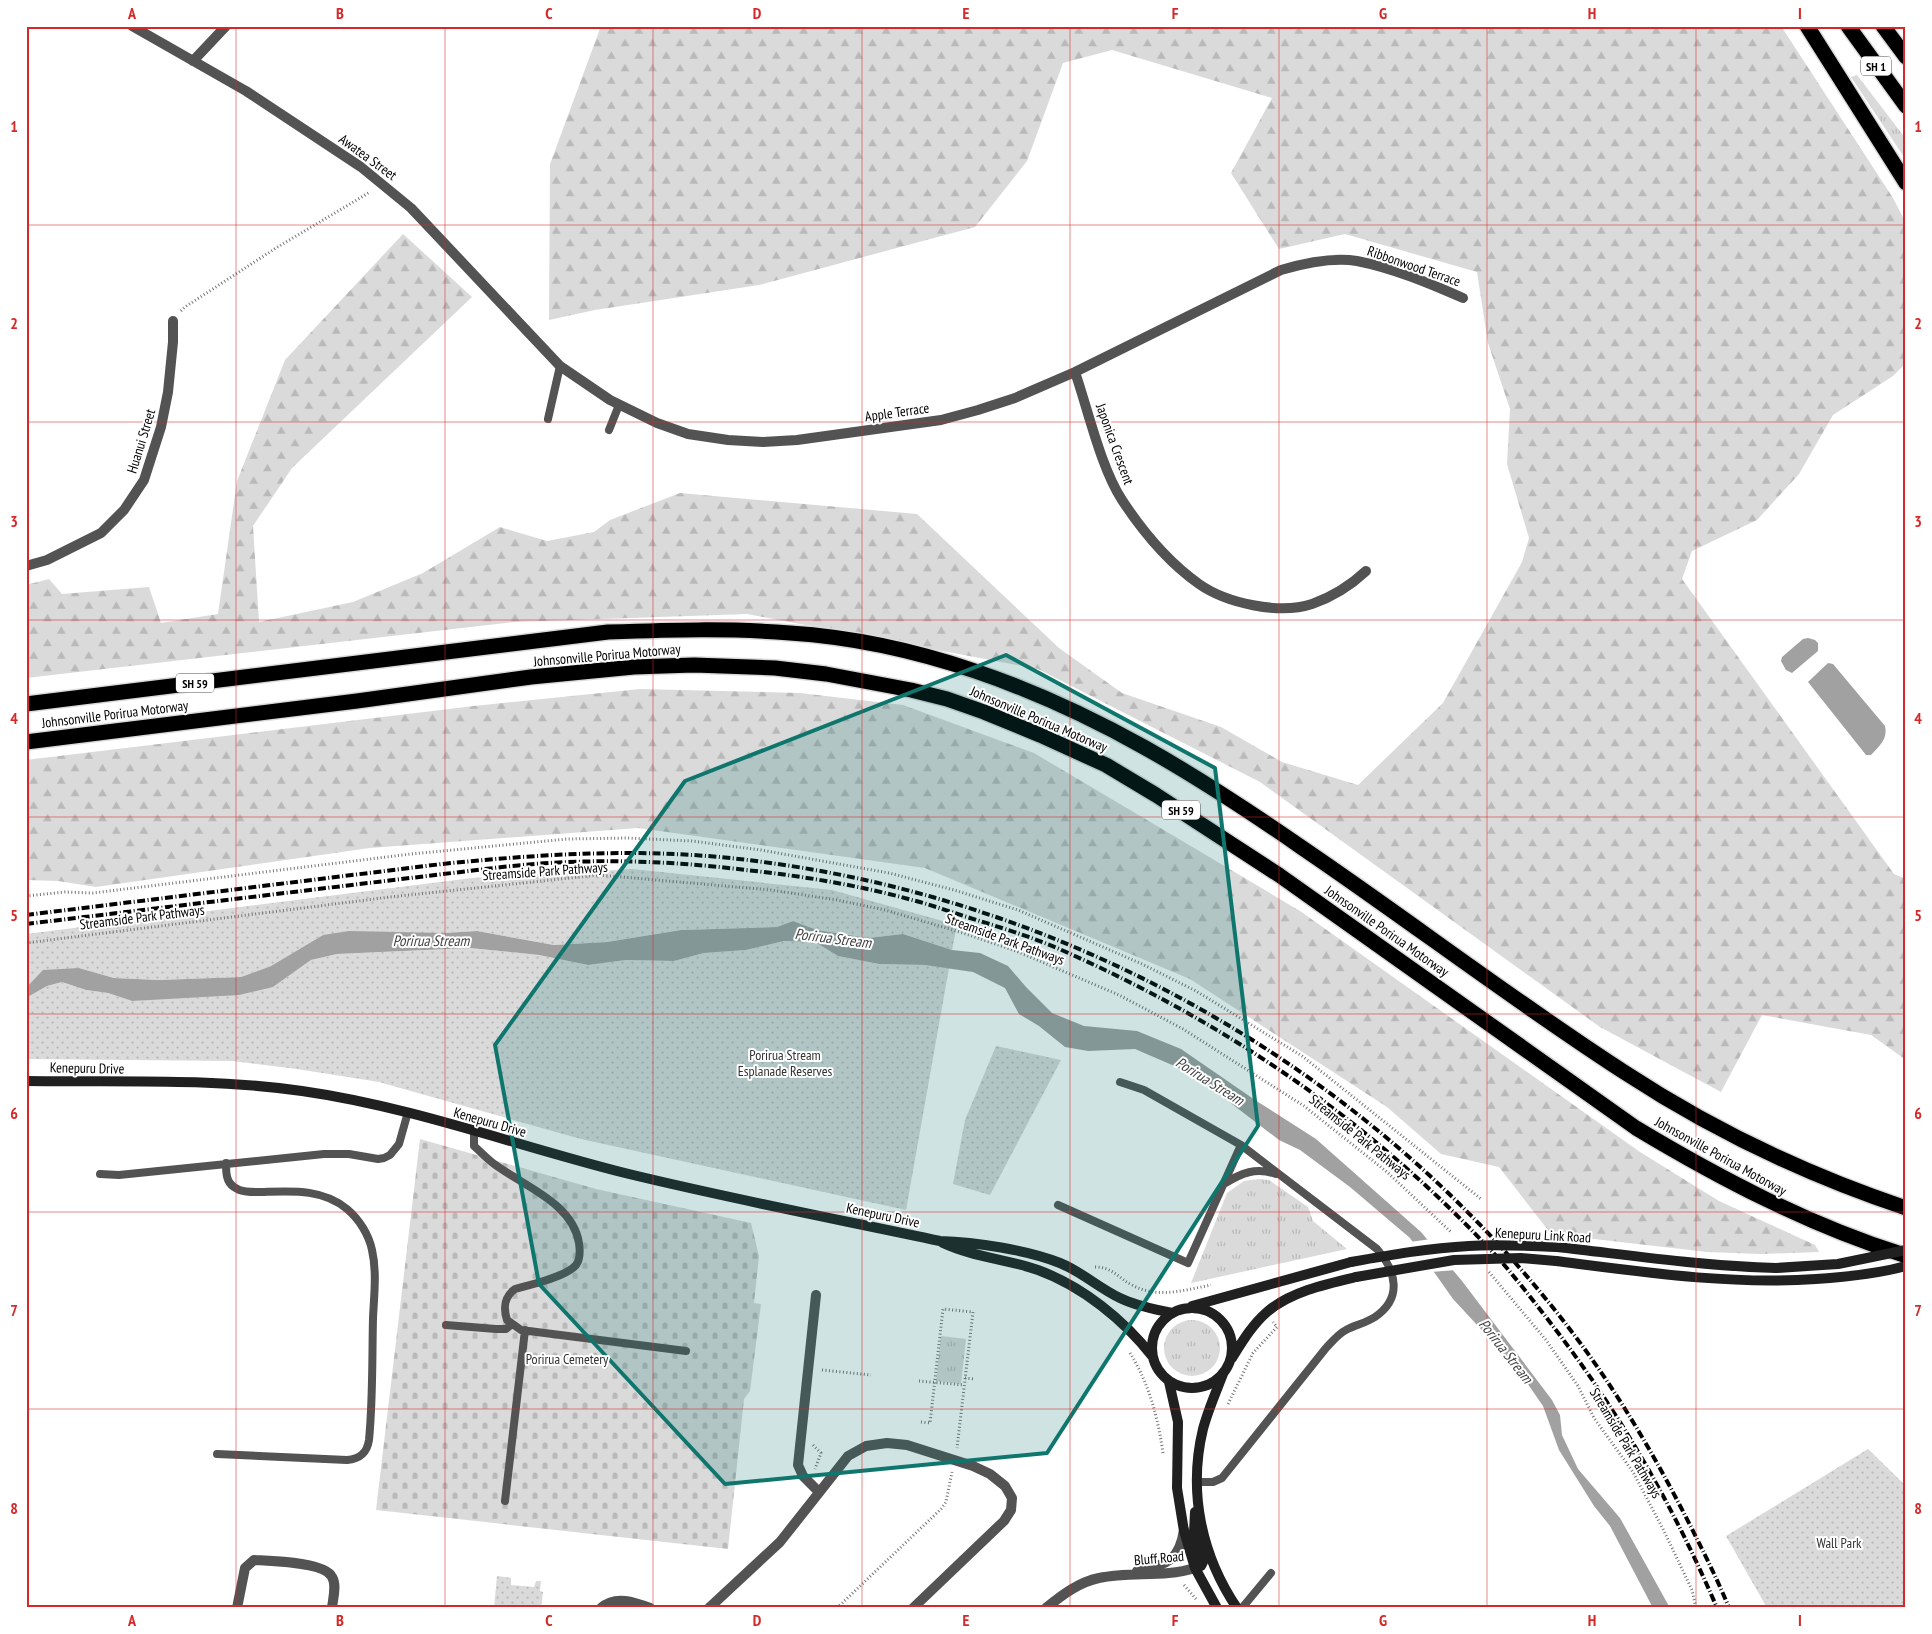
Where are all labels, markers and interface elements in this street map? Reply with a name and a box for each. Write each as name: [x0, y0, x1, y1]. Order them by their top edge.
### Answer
text: A: [127, 3, 137, 23]
text: B: [336, 3, 344, 23]
text: C: [545, 3, 553, 23]
text: D: [753, 3, 762, 23]
text: E: [963, 3, 970, 23]
text: F: [1172, 3, 1179, 23]
text: G: [1379, 3, 1387, 23]
text: H: [1588, 3, 1596, 23]
text: I: [1798, 3, 1802, 23]
road number: SH 1: [1861, 56, 1891, 76]
text: 1: [10, 116, 18, 136]
text: 1: [1914, 116, 1922, 136]
street label: Awatea Street: [335, 130, 401, 184]
street label: Ribbonwood Terrace: [1365, 242, 1463, 290]
text: 2: [10, 313, 18, 333]
text: 2: [1914, 313, 1922, 333]
street label: Apple Terrace: [864, 399, 931, 425]
street label: Japonica Crescent: [1092, 400, 1138, 487]
street label: Huanui Street: [123, 406, 159, 475]
text: 3: [10, 511, 18, 531]
text: 3: [1914, 511, 1922, 531]
street label: Johnsonville Porirua Motorway: [532, 640, 682, 670]
road number: SH 59: [176, 674, 214, 692]
street label: Johnsonville Porirua Motorway: [967, 682, 1111, 756]
street label: Johnsonville Porirua Motorway: [40, 696, 190, 732]
text: 4: [10, 708, 18, 728]
text: 4: [1914, 708, 1922, 728]
road number: SH 59: [1162, 800, 1200, 820]
street label: Streamside Park Pathways: [482, 858, 609, 884]
street label: Johnsonville Porirua Motorway: [1321, 881, 1453, 981]
street label: Streamside Park Pathways: [79, 900, 206, 934]
text: 5: [10, 905, 18, 925]
text: 5: [1914, 905, 1922, 925]
street label: Streamside Park Pathways: [943, 909, 1067, 969]
water label: Porirua Stream: [794, 924, 873, 952]
water label: Porirua Stream: [393, 931, 471, 950]
park label: Porirua Stream Esplanade Reserves: [738, 1046, 833, 1080]
water label: Porirua Stream: [1172, 1053, 1249, 1110]
street label: Kenepuru Drive: [50, 1058, 125, 1078]
street label: Streamside Park Pathways: [1306, 1090, 1415, 1184]
text: 6: [10, 1103, 18, 1123]
street label: Kenepuru Drive: [452, 1103, 529, 1141]
text: 6: [1914, 1103, 1922, 1123]
street label: Johnsonville Porirua Motorway: [1651, 1112, 1790, 1200]
street label: Kenepuru Drive: [845, 1198, 922, 1232]
street label: Kenepuru Link Road: [1495, 1223, 1591, 1247]
text: 7: [10, 1300, 18, 1320]
text: 7: [1914, 1300, 1922, 1320]
water label: Porirua Stream: [1475, 1315, 1538, 1388]
park label: Porirua Cemetery: [526, 1350, 609, 1368]
street label: Streamside Park Pathways: [1586, 1385, 1666, 1502]
text: 8: [10, 1498, 18, 1518]
text: 8: [1914, 1498, 1922, 1518]
park label: Wall Park: [1817, 1534, 1862, 1552]
street label: Bluff Road: [1133, 1547, 1185, 1569]
text: A: [127, 1610, 137, 1630]
text: B: [336, 1610, 344, 1630]
text: C: [545, 1610, 553, 1630]
text: D: [753, 1610, 762, 1630]
text: E: [963, 1610, 970, 1630]
text: F: [1172, 1610, 1179, 1630]
text: G: [1379, 1610, 1387, 1630]
text: H: [1588, 1610, 1596, 1630]
text: I: [1798, 1610, 1802, 1630]

